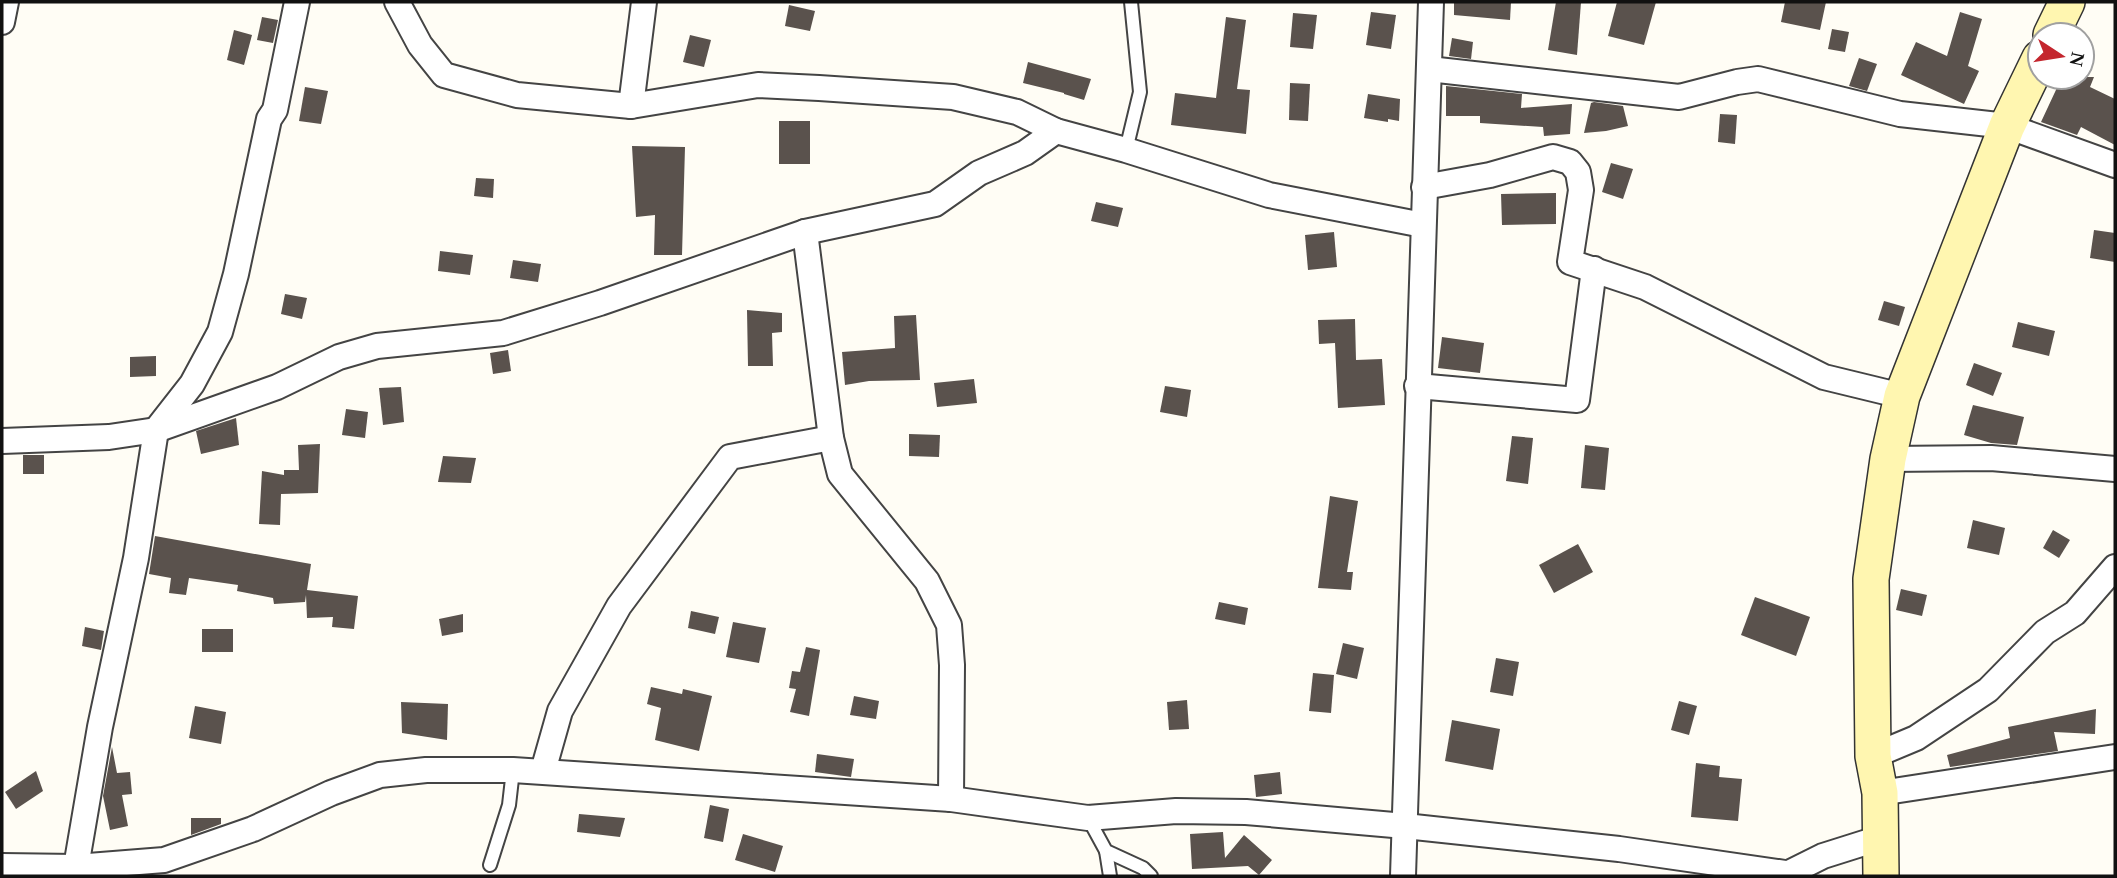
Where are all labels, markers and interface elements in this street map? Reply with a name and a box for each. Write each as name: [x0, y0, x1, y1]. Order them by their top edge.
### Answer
north arrow: [2026, 21, 2096, 91]
text: N: [2065, 51, 2089, 69]

